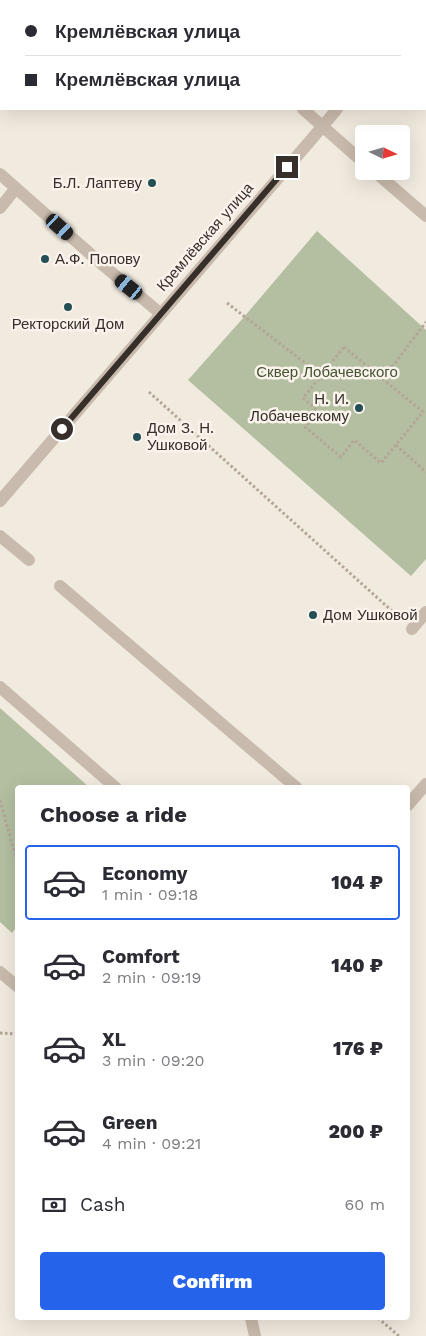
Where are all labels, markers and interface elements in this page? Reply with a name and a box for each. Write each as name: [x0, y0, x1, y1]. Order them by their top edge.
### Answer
text: Кремлёвская улица: [55, 20, 240, 43]
text: Кремлёвская улица: [55, 68, 240, 91]
north arrow: [355, 125, 410, 180]
map controls: [355, 125, 410, 180]
route end: [276, 156, 298, 178]
place label: Б.Л. Лаптеву: [53, 174, 142, 192]
marker: Б.Л. Лаптеву: [146, 177, 158, 189]
street label: Кремлёвская улица: [153, 179, 257, 295]
car: [43, 211, 76, 243]
place label: А.Ф. Попову: [55, 250, 141, 268]
marker: А.Ф. Попову: [39, 253, 51, 265]
car: [112, 272, 145, 302]
marker: Ректорский Дом: [62, 301, 74, 313]
place label: Ректорский Дом: [12, 315, 124, 333]
park label: Сквер Лобачевского: [256, 363, 398, 381]
place label: Н. И. Лобачевскому: [250, 390, 349, 425]
marker: Н. И. Лобачевскому: [353, 402, 365, 414]
route start: [51, 418, 73, 440]
place label: Дом З. Н. Ушковой: [147, 419, 214, 454]
marker: Дом З. Н. Ушковой: [131, 431, 143, 443]
place label: Дом Ушковой: [323, 606, 418, 624]
marker: Дом Ушковой: [307, 609, 319, 621]
text: Choose a ride: [40, 802, 187, 827]
icon: car: [42, 860, 87, 905]
text: Economy: [102, 862, 187, 885]
text: 104 ₽: [331, 871, 383, 894]
text: 1 min · 09:18: [102, 885, 198, 904]
icon: car: [42, 943, 87, 988]
text: Comfort: [102, 945, 180, 968]
text: 140 ₽: [331, 954, 383, 977]
text: 2 min · 09:19: [102, 968, 201, 987]
icon: car: [42, 1026, 87, 1071]
text: XL: [102, 1028, 126, 1051]
text: 176 ₽: [333, 1037, 383, 1060]
text: 3 min · 09:20: [102, 1051, 205, 1070]
icon: car: [42, 1109, 87, 1154]
text: Green: [102, 1111, 158, 1134]
text: 200 ₽: [328, 1120, 383, 1143]
text: 4 min · 09:21: [102, 1134, 201, 1153]
icon: cash: [40, 1191, 68, 1219]
text: Cash: [80, 1193, 126, 1216]
text: 60 m: [345, 1195, 385, 1214]
button: Confirm: [40, 1252, 385, 1310]

